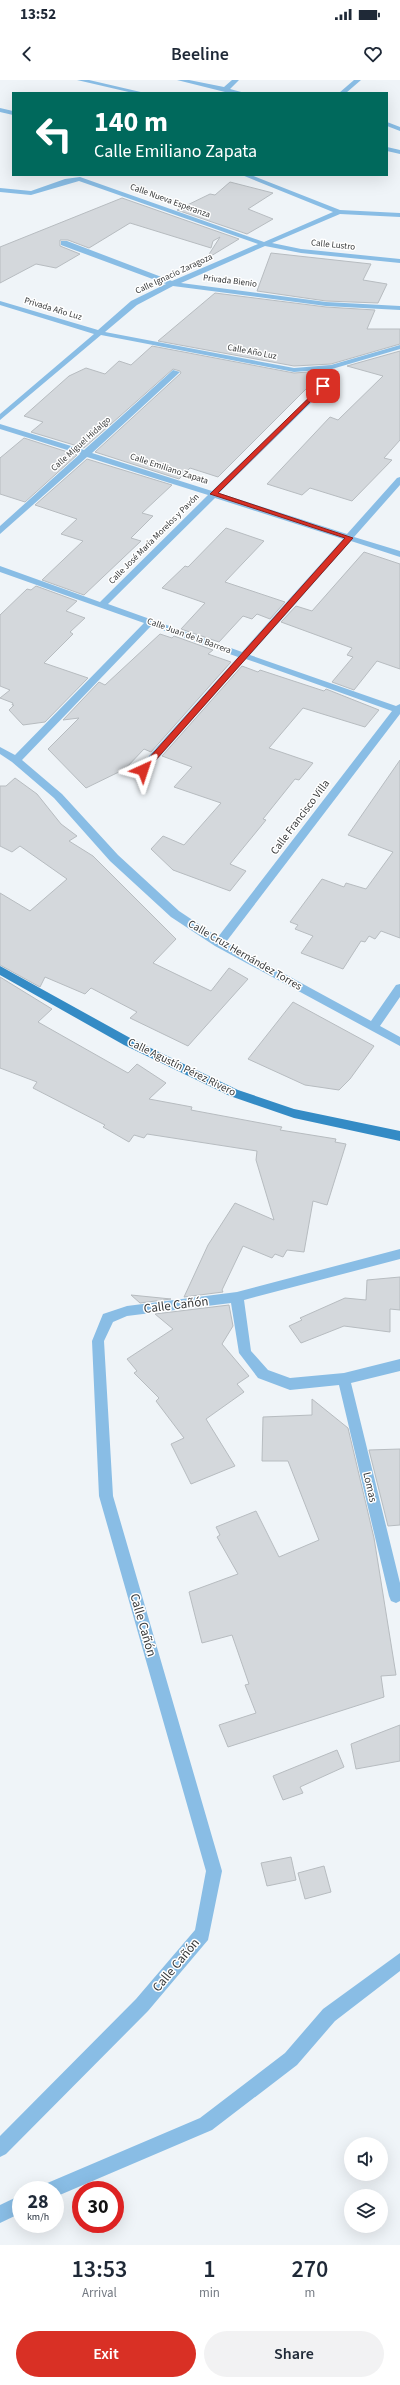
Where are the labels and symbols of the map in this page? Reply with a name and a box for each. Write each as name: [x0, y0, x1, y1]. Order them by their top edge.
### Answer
street label: Calle Nueva Esperanza: [128, 180, 212, 222]
street label: Calle Lustro: [310, 236, 356, 254]
street label: Calle Ignacio Zaragoza: [133, 250, 215, 298]
street label: Privada Bienio: [202, 271, 258, 291]
street label: Privada Año Luz: [22, 294, 84, 324]
street label: Calle Año Luz: [226, 341, 278, 363]
pin: [306, 369, 340, 403]
street label: Calle Miguel Hidalgo: [48, 414, 114, 474]
street label: Calle Emiliano Zapata: [128, 450, 210, 488]
street label: Calle José María Morelos y Pavón: [106, 491, 202, 587]
street label: Calle Juan de la Barrera: [145, 615, 233, 657]
position arrow: [122, 749, 164, 791]
street label: Calle Francisco Villa: [267, 776, 333, 858]
street label: Calle Cruz Hernández Torres: [185, 916, 305, 994]
street label: Calle Agustín Pérez Rivero: [126, 1034, 238, 1100]
street label: Calle Cañón: [143, 1292, 209, 1318]
street label: Lomas: [359, 1470, 381, 1504]
street label: Calle Cañón: [125, 1591, 161, 1659]
street label: Calle Cañón: [148, 1934, 204, 1996]
speed limit sign: 30: [72, 2181, 124, 2233]

